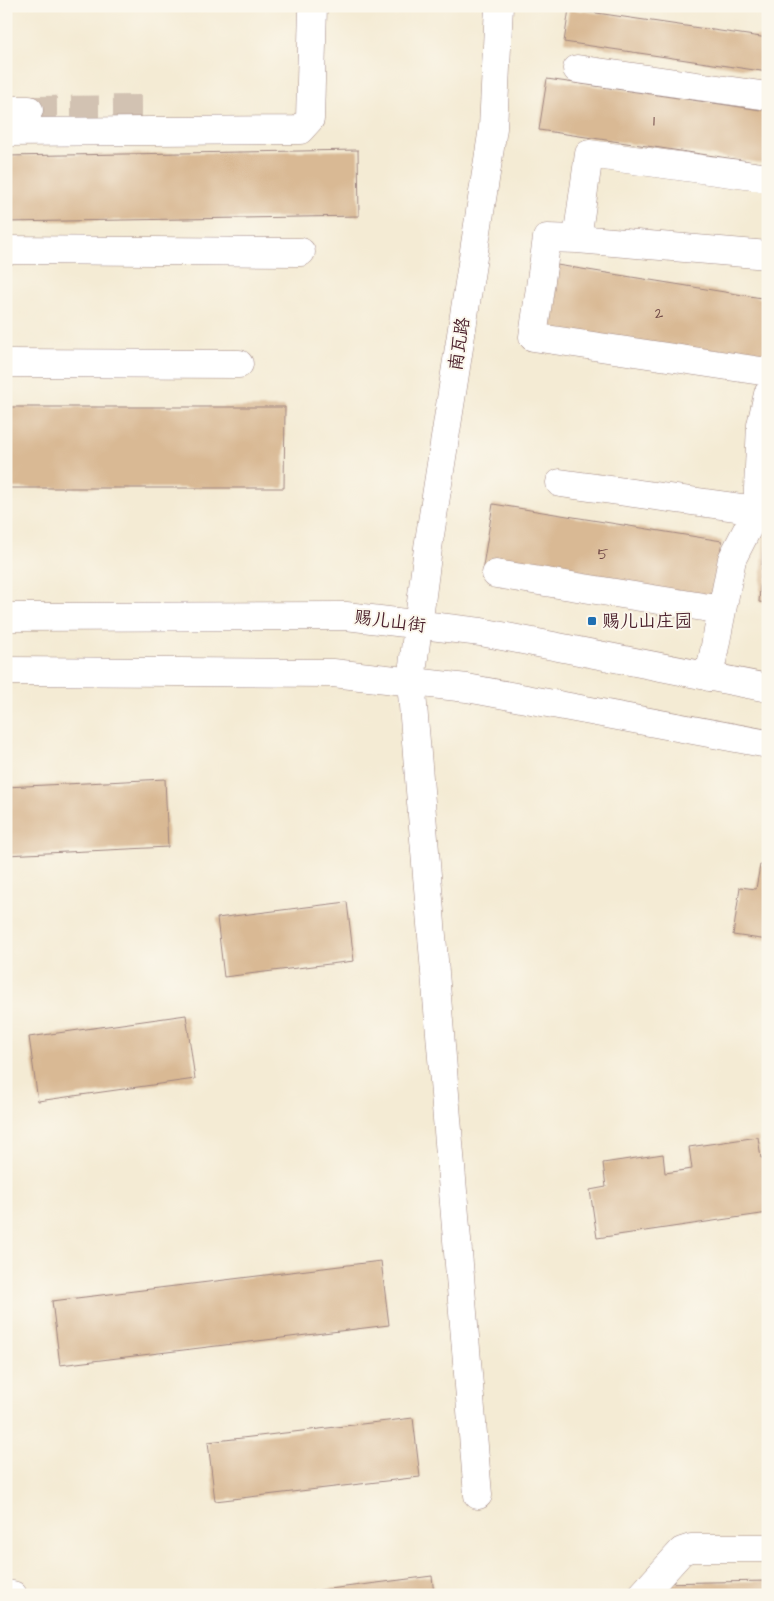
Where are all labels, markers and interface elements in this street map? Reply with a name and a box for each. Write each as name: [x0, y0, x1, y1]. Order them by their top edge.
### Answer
house number: 1: [653, 111, 655, 132]
house number: 2: [655, 303, 664, 324]
street label: 南瓦路: [443, 315, 476, 373]
house number: 5: [598, 544, 609, 565]
street label: 赐儿山街: [353, 605, 427, 638]
place label: 赐儿山庄园: [602, 609, 692, 634]
marker: 赐儿山庄园: [586, 615, 598, 627]

